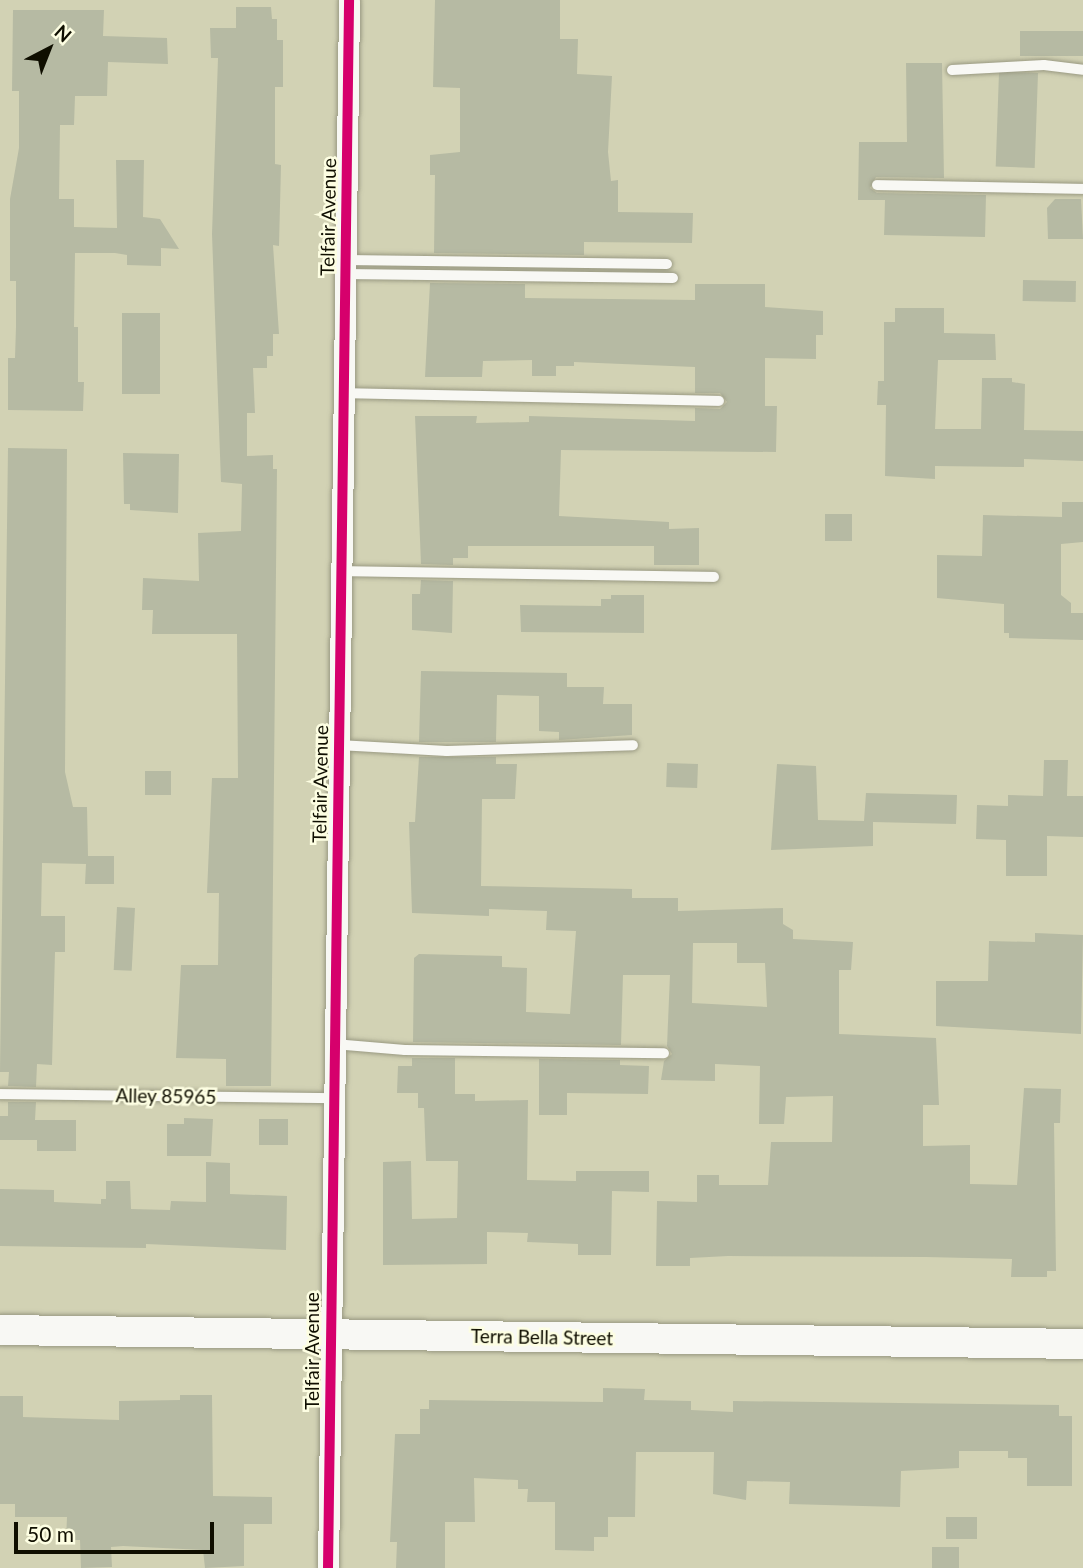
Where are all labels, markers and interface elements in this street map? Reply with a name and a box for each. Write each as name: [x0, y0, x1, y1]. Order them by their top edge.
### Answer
north arrow: [14, 14, 84, 84]
text: N: [50, 20, 77, 46]
street label: Telfair Avenue: [316, 157, 340, 277]
street label: Telfair Avenue: [308, 724, 332, 844]
street label: Alley 85965: [115, 1084, 217, 1108]
street label: Telfair Avenue: [301, 1292, 323, 1410]
street label: Terra Bella Street: [471, 1324, 613, 1350]
scale bar: [18, 1508, 217, 1552]
text: 50 m: [27, 1521, 74, 1546]

